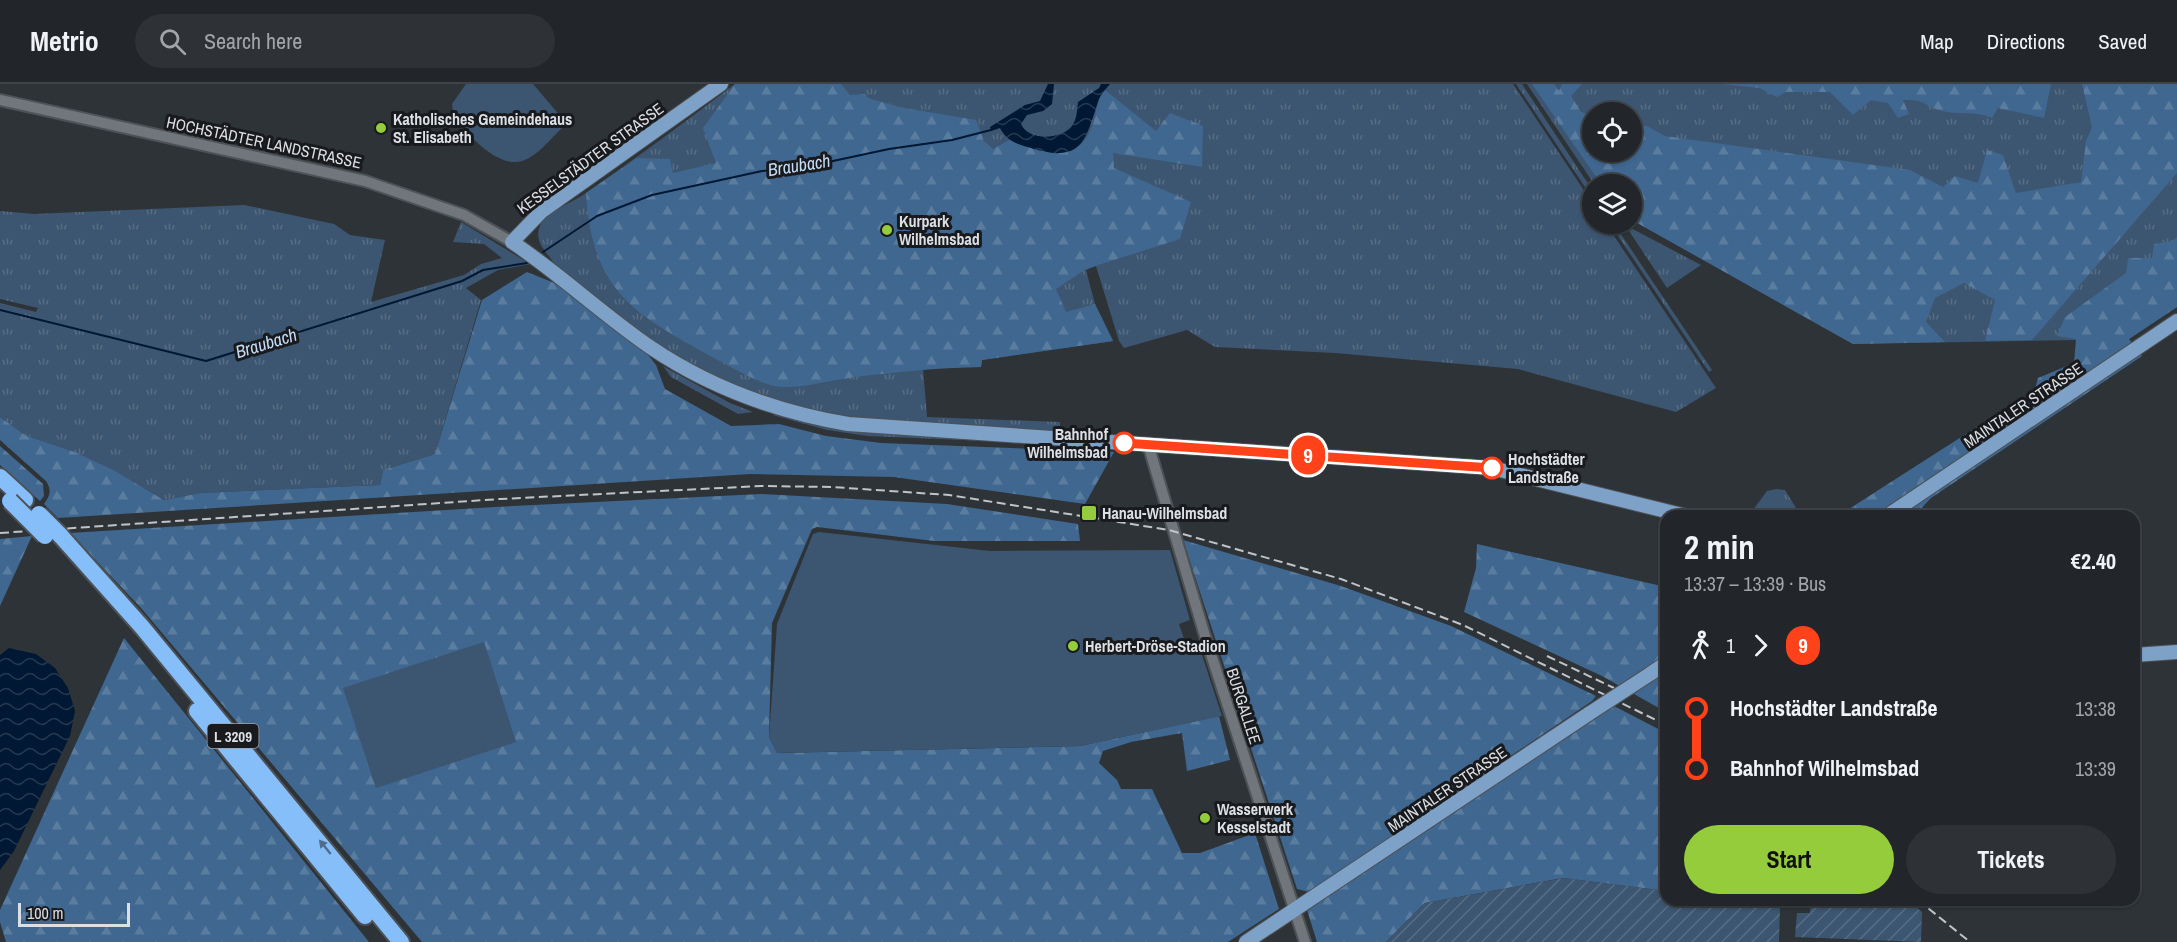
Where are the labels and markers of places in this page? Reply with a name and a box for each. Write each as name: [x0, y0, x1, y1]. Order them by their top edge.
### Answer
place label: Katholisches Gemeindehaus St. Elisabeth: [393, 108, 572, 148]
marker: Katholisches Gemeindehaus St. Elisabeth: [374, 121, 388, 135]
place label: Kurpark Wilhelmsbad: [899, 210, 980, 250]
marker: Kurpark Wilhelmsbad: [880, 223, 894, 237]
place label: Bahnhof Wilhelmsbad: [1027, 423, 1109, 463]
marker: Bahnhof Wilhelmsbad: [1113, 432, 1135, 454]
place label: Hochstädter Landstraße: [1508, 448, 1585, 488]
marker: Hochstädter Landstraße: [1481, 457, 1503, 479]
place label: Hanau-Wilhelmsbad: [1102, 502, 1227, 524]
marker: Hanau-Wilhelmsbad: [1080, 504, 1098, 522]
place label: Herbert-Dröse-Stadion: [1085, 635, 1226, 657]
marker: Herbert-Dröse-Stadion: [1066, 639, 1080, 653]
place label: Wasserwerk Kesselstadt: [1217, 798, 1294, 838]
marker: Wasserwerk Kesselstadt: [1198, 811, 1212, 825]

